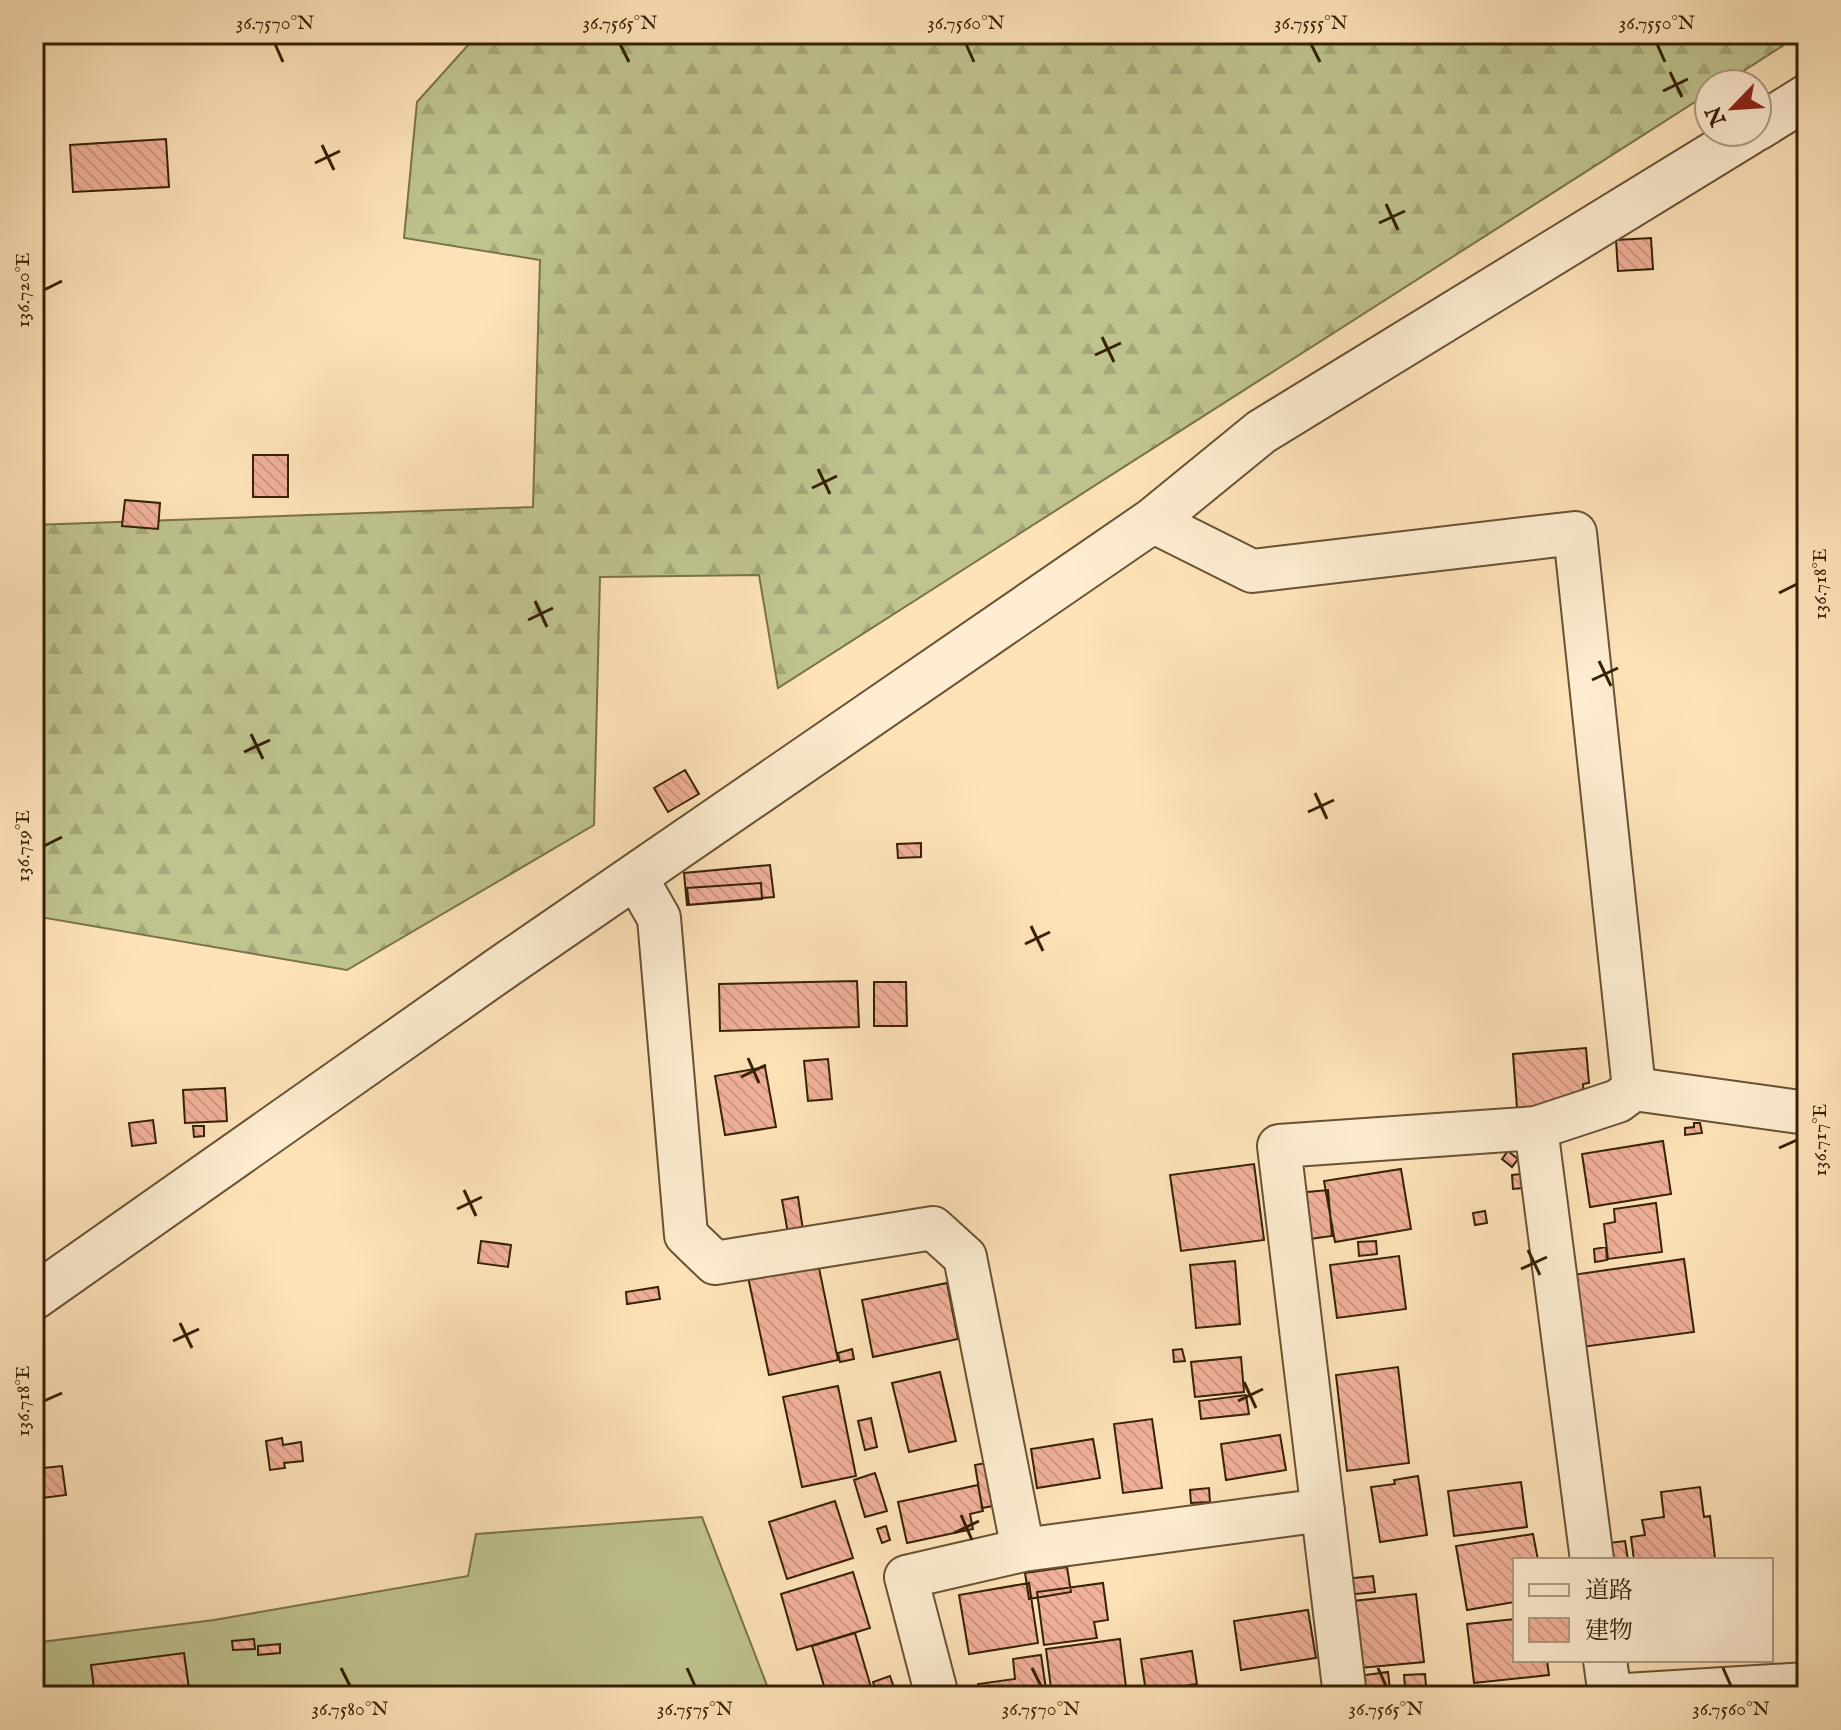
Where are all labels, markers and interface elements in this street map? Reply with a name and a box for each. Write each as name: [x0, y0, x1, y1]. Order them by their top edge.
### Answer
text: 36.7570°N: [236, 11, 314, 36]
text: 36.7565°N: [582, 11, 658, 36]
text: 36.7560°N: [927, 11, 1005, 36]
text: 36.7555°N: [1274, 11, 1348, 36]
text: 36.7550°N: [1619, 11, 1695, 36]
north arrow: [1693, 68, 1773, 148]
text: N: [1700, 101, 1734, 131]
text: 136.720°E: [11, 252, 36, 328]
text: 136.718°E: [1808, 548, 1833, 620]
text: 136.719°E: [11, 810, 36, 882]
text: 136.717°E: [1808, 1103, 1833, 1176]
text: 136.718°E: [11, 1365, 36, 1437]
legend: [1513, 1558, 1773, 1662]
text: 道路: [1585, 1576, 1633, 1607]
text: 建物: [1585, 1616, 1633, 1647]
text: 36.7580°N: [311, 1697, 389, 1722]
text: 36.7575°N: [657, 1697, 733, 1722]
text: 36.7570°N: [1002, 1697, 1080, 1722]
text: 36.7565°N: [1348, 1697, 1424, 1722]
text: 36.7560°N: [1692, 1697, 1770, 1722]

